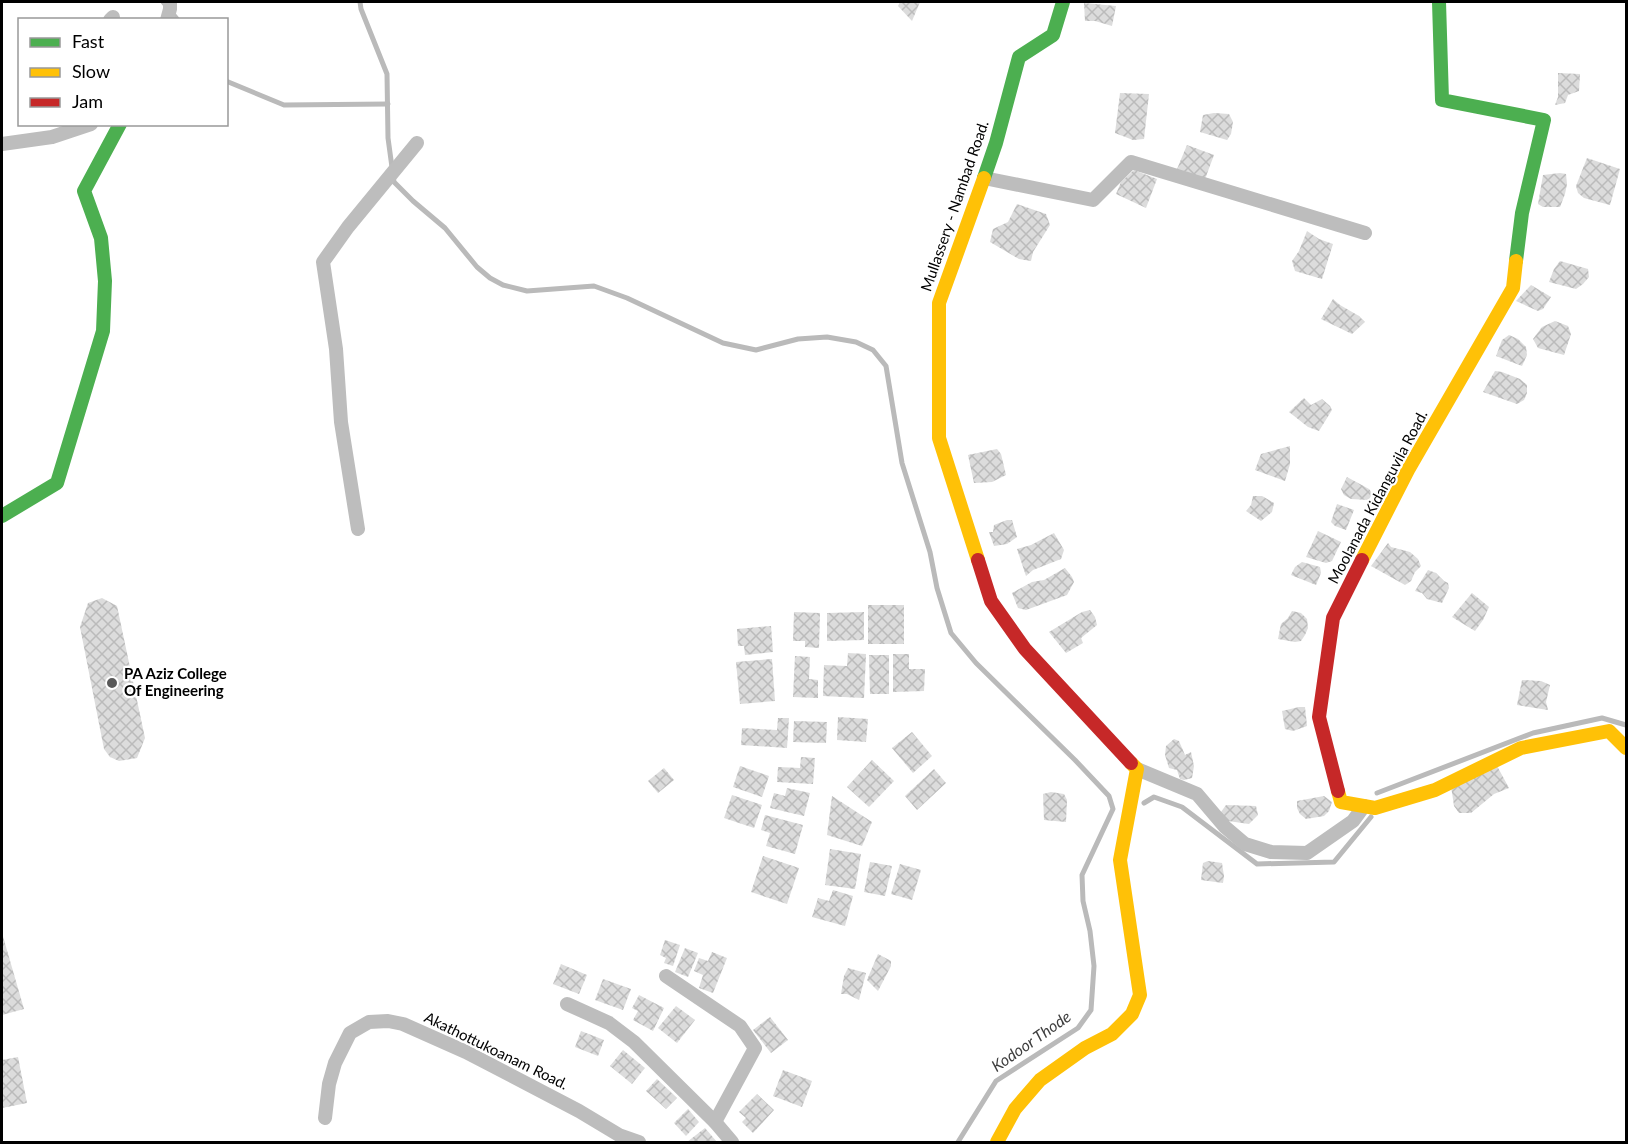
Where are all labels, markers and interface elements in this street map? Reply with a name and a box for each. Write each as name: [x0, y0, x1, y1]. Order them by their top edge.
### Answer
legend: [18, 18, 228, 126]
text: Fast: [72, 30, 105, 52]
text: Slow: [72, 60, 110, 82]
text: Jam: [72, 90, 103, 112]
street label: Mullassery - Nambad Road.: [916, 118, 992, 294]
street label: Moolanada Kidanguvila Road.: [1324, 407, 1431, 586]
place label: PA Aziz College Of Engineering: [124, 664, 227, 699]
marker: PA Aziz College Of Engineering: [105, 676, 119, 690]
water label: Kodoor Thode: [987, 1006, 1074, 1075]
street label: Akathottukoanam Road.: [422, 1007, 571, 1093]

